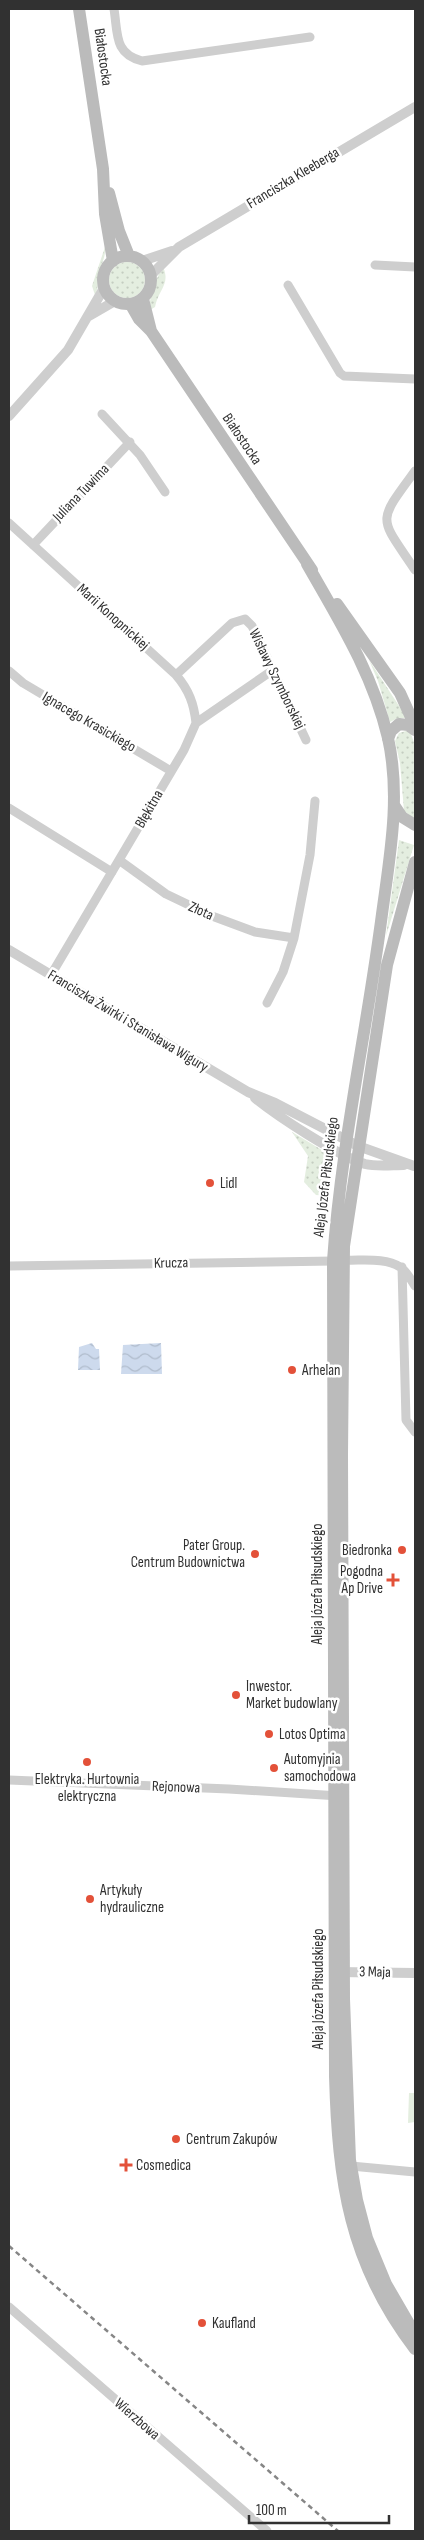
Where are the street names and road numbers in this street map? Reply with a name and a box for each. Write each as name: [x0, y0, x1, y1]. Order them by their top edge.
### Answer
street label: Białostocka: [90, 27, 116, 87]
street label: Franciszka Kleeberga: [243, 143, 343, 213]
street label: Białostocka: [218, 410, 266, 468]
street label: Juliana Tuwima: [48, 460, 114, 527]
street label: Marii Konopnickiej: [73, 579, 153, 655]
street label: Wisławy Szymborskiej: [244, 626, 310, 733]
street label: Ignacego Krasickiego: [39, 687, 139, 757]
street label: Błękitna: [131, 786, 168, 831]
street label: Złota: [185, 897, 217, 925]
street label: Franciszka Żwirki i Stanisława Wigury: [44, 965, 212, 1077]
street label: Aleja Józefa Piłsudskiego: [309, 1116, 343, 1239]
street label: Krucza: [154, 1253, 189, 1273]
street label: Aleja Józefa Piłsudskiego: [308, 1524, 327, 1645]
street label: Rejonowa: [152, 1777, 201, 1797]
street label: Aleja Józefa Piłsudskiego: [309, 1929, 328, 2050]
street label: 3 Maja: [359, 1962, 391, 1982]
street label: Wierzbowa: [110, 2394, 164, 2444]

